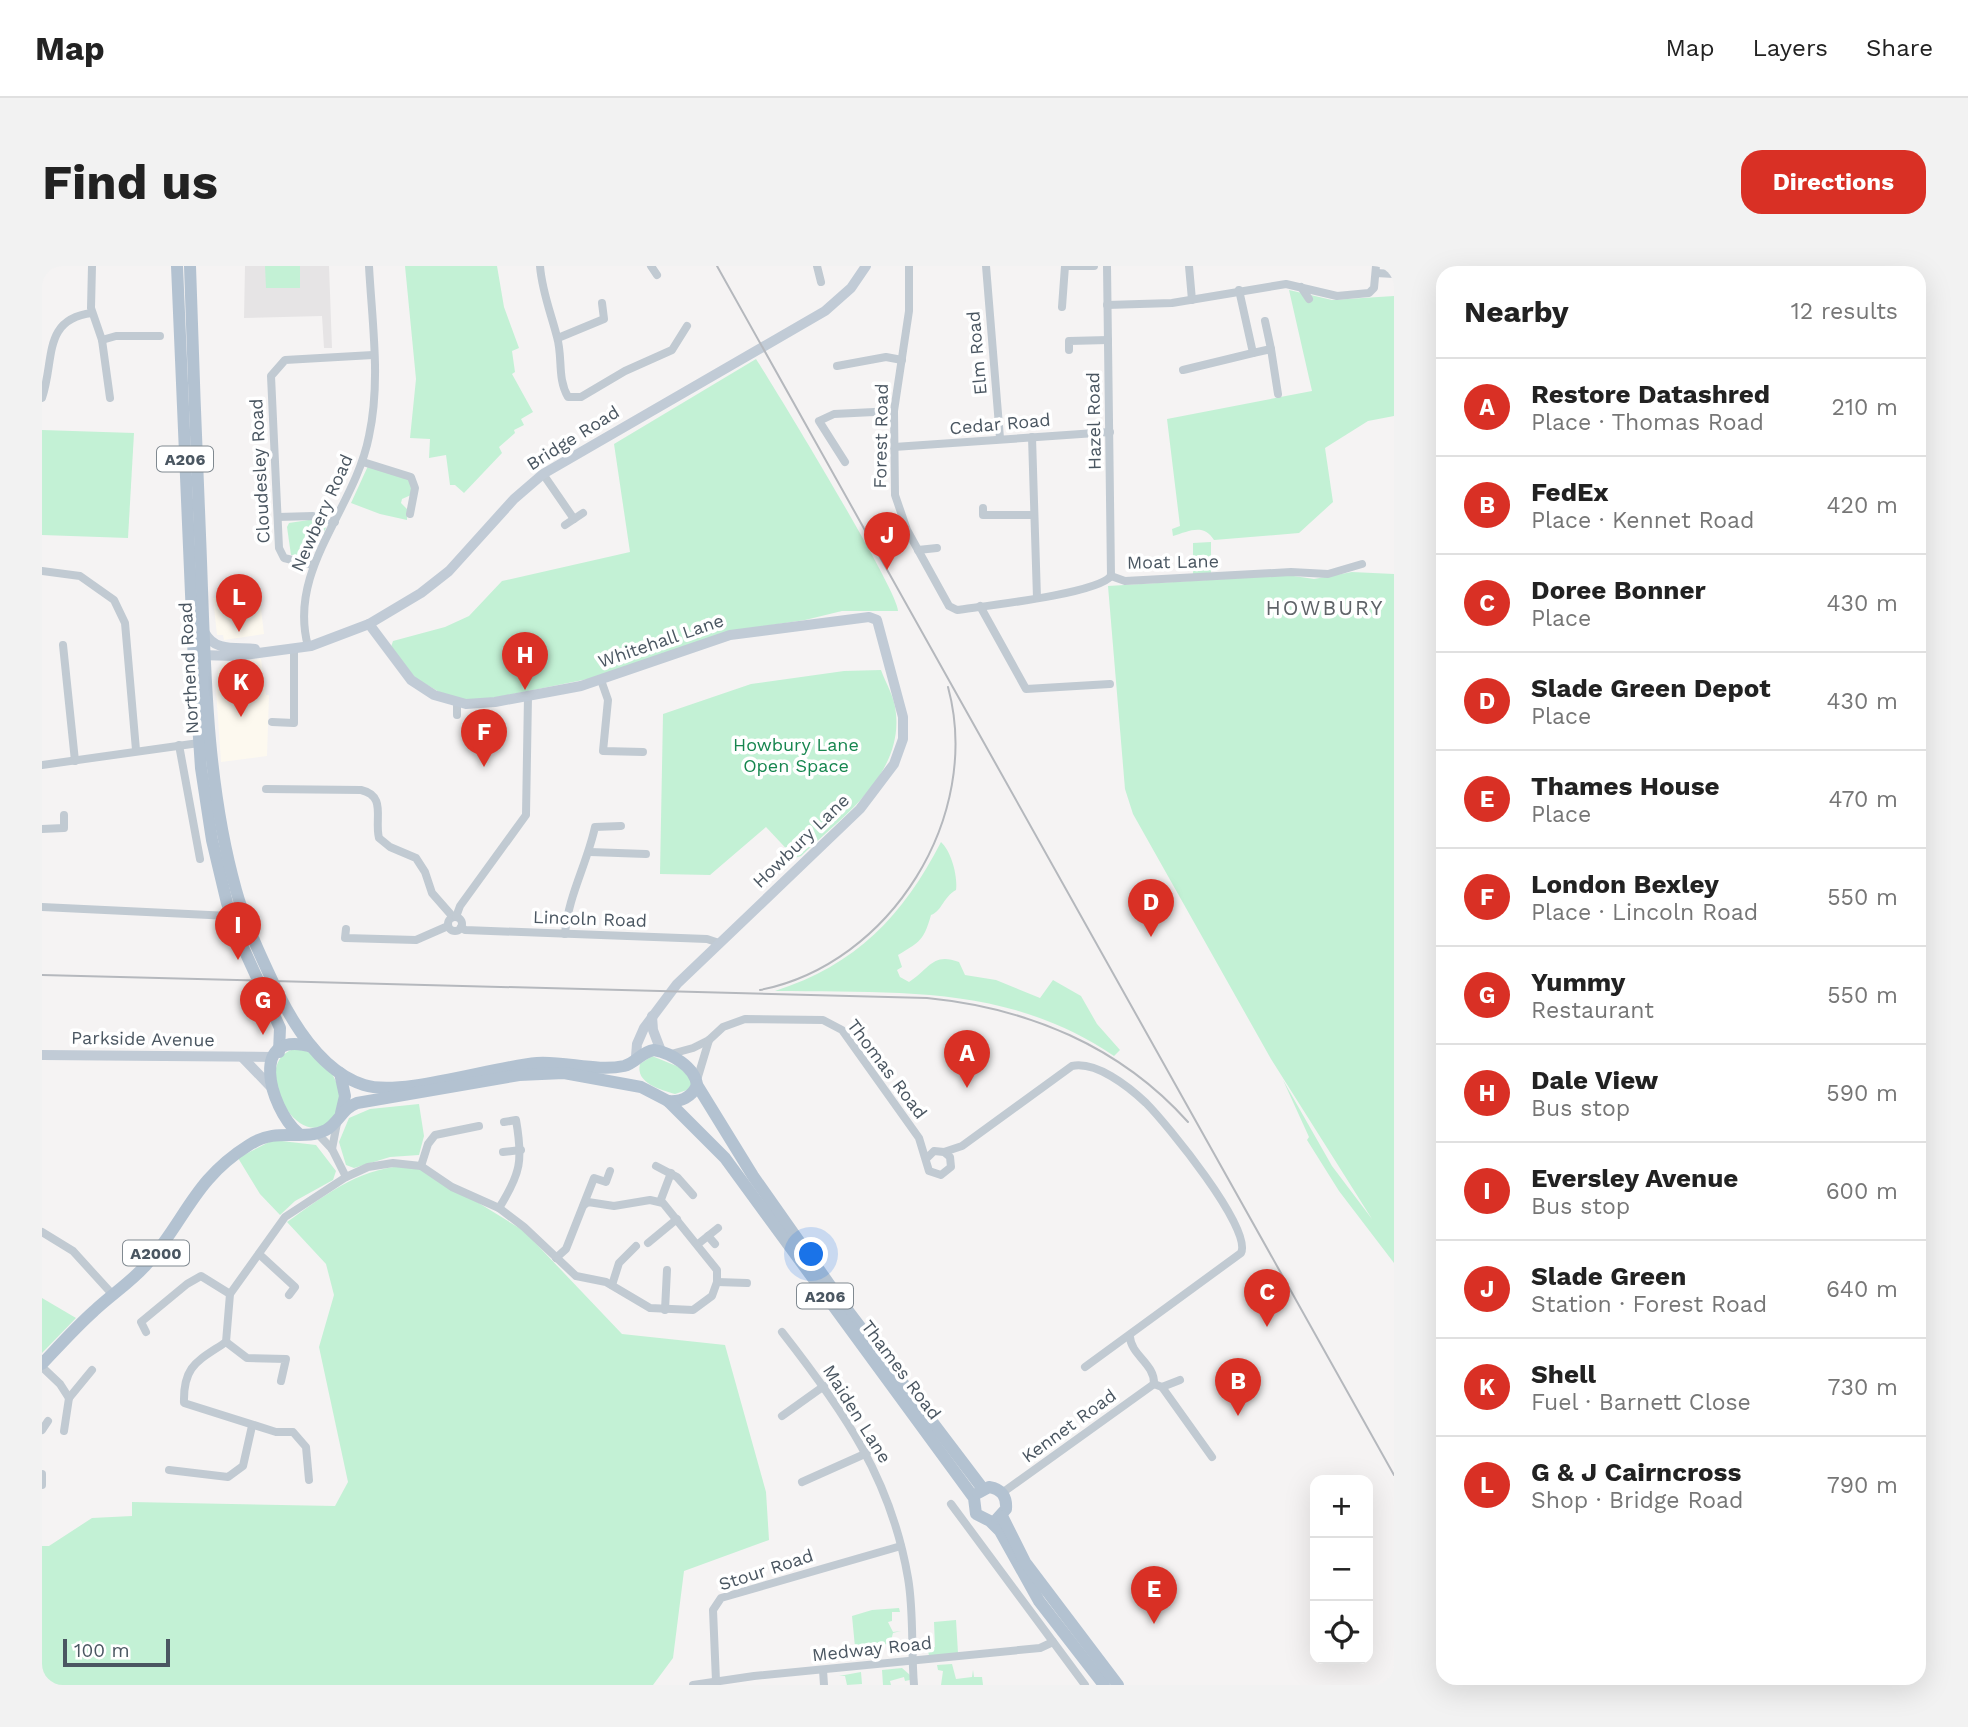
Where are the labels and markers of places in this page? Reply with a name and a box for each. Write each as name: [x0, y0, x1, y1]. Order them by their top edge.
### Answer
pin: J: [864, 512, 910, 570]
pin: L: [216, 574, 262, 632]
pin: H: [502, 632, 548, 690]
pin: K: [218, 659, 264, 717]
pin: F: [461, 709, 507, 767]
pin: D: [1128, 879, 1174, 937]
pin: I: [215, 902, 261, 960]
pin: G: [240, 977, 286, 1035]
pin: A: [944, 1030, 990, 1088]
pin: C: [1244, 1269, 1290, 1327]
pin: B: [1215, 1358, 1261, 1416]
pin: E: [1131, 1566, 1177, 1624]

